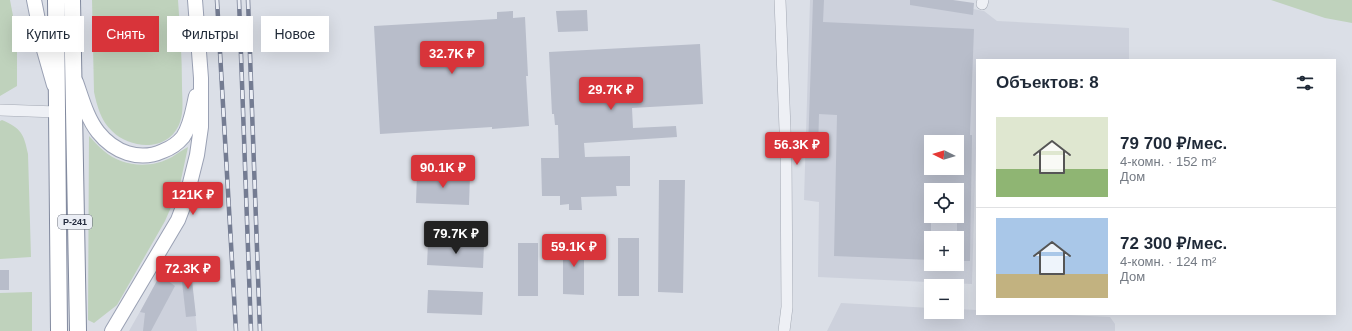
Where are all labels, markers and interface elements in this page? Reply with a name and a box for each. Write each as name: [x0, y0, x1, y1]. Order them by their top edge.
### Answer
chip: Купить: [12, 16, 84, 52]
chip: Снять: [92, 16, 159, 52]
chip: Фильтры: [167, 16, 253, 52]
chip: Новое: [261, 16, 329, 52]
pin: 32.7K ₽: [415, 41, 489, 75]
text: 32.7K ₽: [429, 46, 475, 61]
icon: filters: [1294, 72, 1316, 94]
text: Объектов: 8: [996, 73, 1099, 92]
pin: 29.7K ₽: [574, 77, 648, 111]
text: 29.7K ₽: [588, 82, 634, 97]
pin: 56.3K ₽: [760, 132, 834, 166]
icon: home: [1028, 133, 1076, 181]
text: 79 700 ₽/мес.: [1120, 134, 1227, 153]
north arrow: [924, 135, 964, 175]
map controls: [924, 135, 964, 319]
text: 56.3K ₽: [774, 137, 820, 152]
text: 4-комн. · 152 m²: [1120, 154, 1216, 169]
pin: 90.1K ₽: [406, 155, 480, 189]
text: 90.1K ₽: [420, 160, 466, 175]
text: Дом: [1120, 169, 1145, 184]
pin: 121K ₽: [160, 182, 226, 216]
button: locate: [924, 183, 964, 223]
text: 121K ₽: [172, 187, 214, 202]
road number: Р-241: [58, 215, 92, 229]
pin: 79.7K ₽: [419, 221, 493, 255]
text: 79.7K ₽: [433, 226, 479, 241]
button: +: [924, 231, 964, 271]
pin: 59.1K ₽: [537, 234, 611, 268]
icon: home: [1028, 234, 1076, 282]
text: 72 300 ₽/мес.: [1120, 234, 1227, 253]
text: 59.1K ₽: [551, 239, 597, 254]
text: 4-комн. · 124 m²: [1120, 254, 1216, 269]
pin: 72.3K ₽: [151, 256, 225, 290]
text: 72.3K ₽: [165, 261, 211, 276]
text: Дом: [1120, 269, 1145, 284]
button: −: [924, 279, 964, 319]

